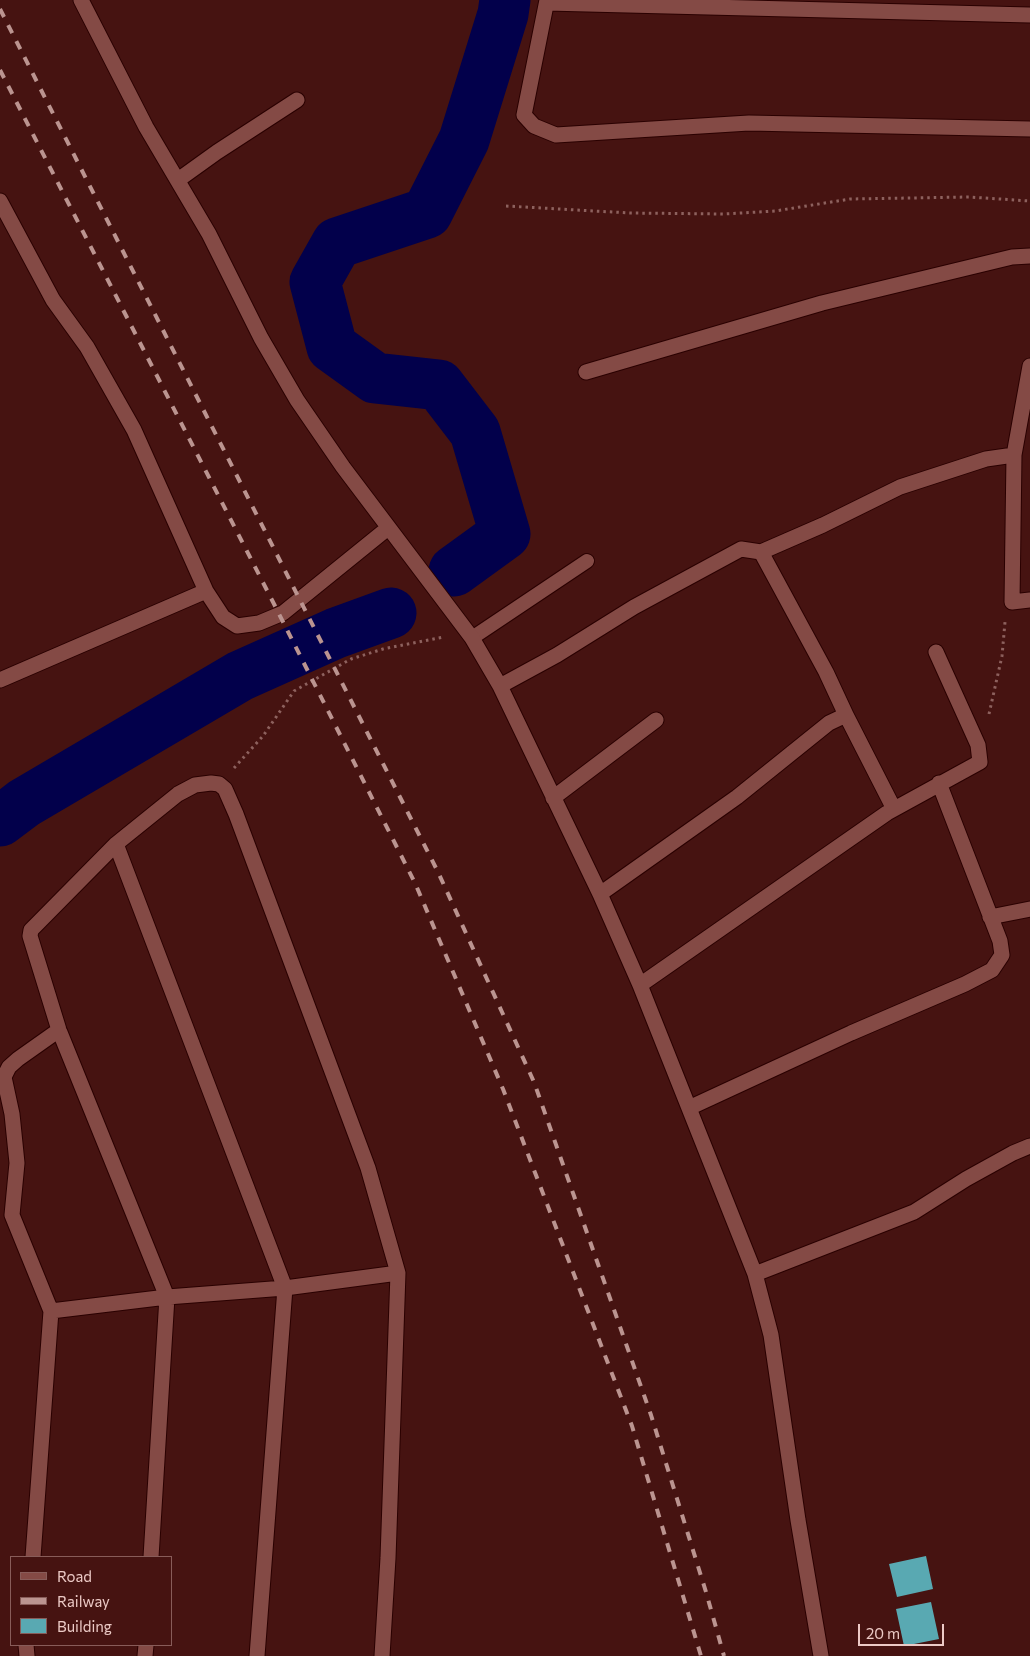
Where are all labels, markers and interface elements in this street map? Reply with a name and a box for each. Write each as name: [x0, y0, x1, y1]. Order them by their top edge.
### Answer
legend: [10, 1556, 172, 1646]
text: Road: [57, 1567, 92, 1585]
text: Railway: [57, 1592, 110, 1610]
scale bar: [860, 1614, 946, 1646]
text: Building: [57, 1617, 112, 1635]
text: 20 m: [866, 1624, 900, 1642]

